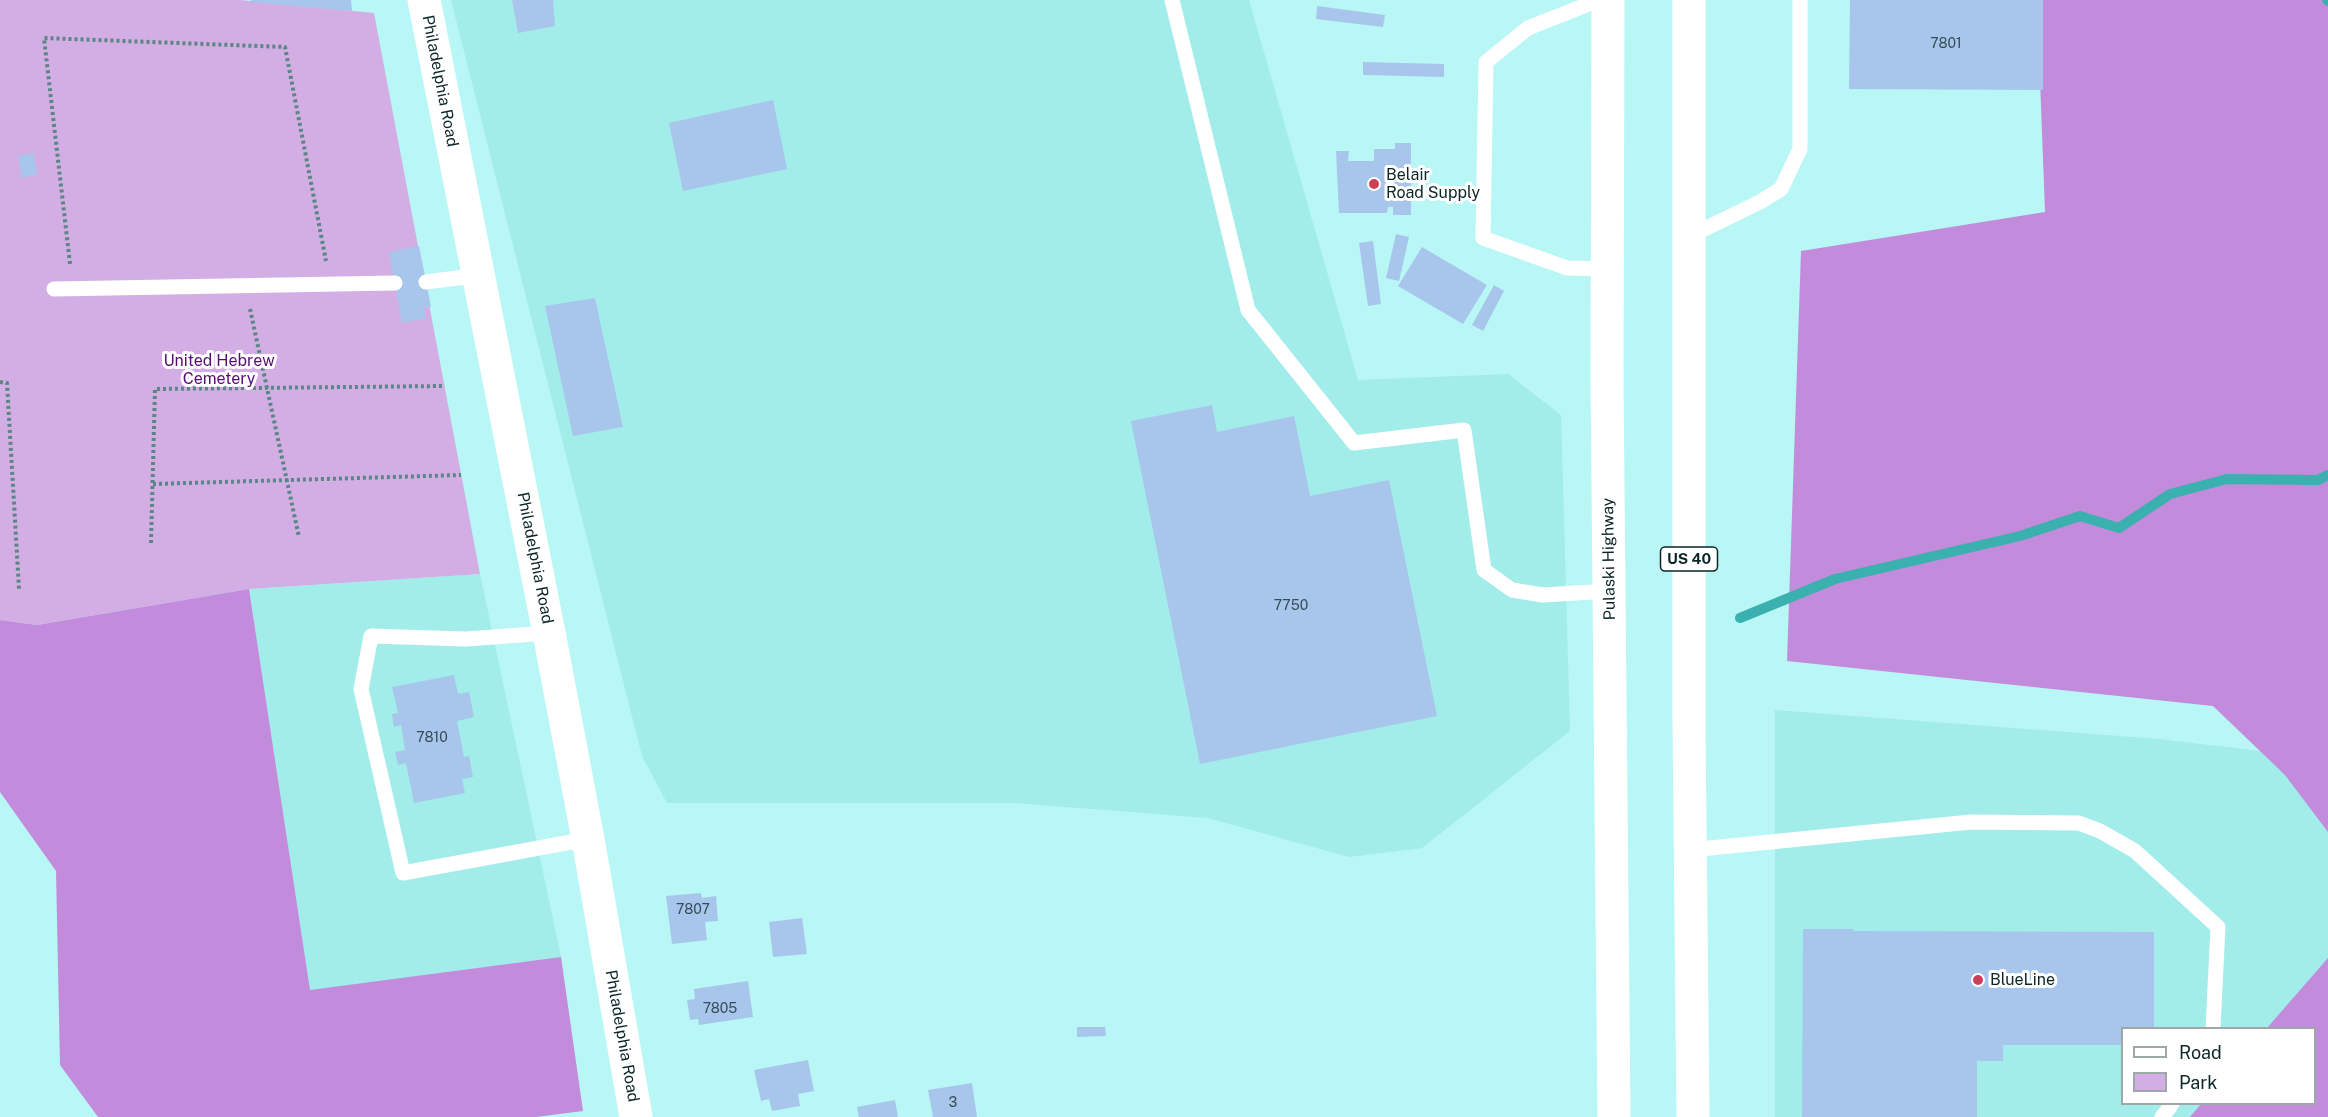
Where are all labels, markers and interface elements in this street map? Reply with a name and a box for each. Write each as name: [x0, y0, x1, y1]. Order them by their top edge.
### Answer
street label: Philadelphia Road: [418, 13, 462, 149]
house number: 7801: [1930, 36, 1962, 52]
place label: Belair Road Supply: [1386, 165, 1480, 203]
marker: Belair Road Supply: [1367, 177, 1381, 191]
park label: United Hebrew Cemetery: [163, 351, 275, 389]
street label: Philadelphia Road: [513, 490, 557, 626]
street label: Pulaski Highway: [1598, 498, 1620, 620]
road number: US 40: [1660, 547, 1718, 571]
house number: 7750: [1274, 598, 1308, 614]
house number: 7810: [416, 730, 448, 746]
house number: 7807: [676, 902, 710, 918]
street label: Philadelphia Road: [601, 968, 643, 1104]
place label: BlueLine: [1990, 970, 2055, 990]
marker: BlueLine: [1971, 973, 1985, 987]
house number: 7805: [703, 1001, 737, 1017]
legend: [2121, 1027, 2316, 1105]
text: Road: [2179, 1042, 2222, 1063]
text: Park: [2179, 1072, 2217, 1093]
house number: 3: [949, 1095, 957, 1111]

